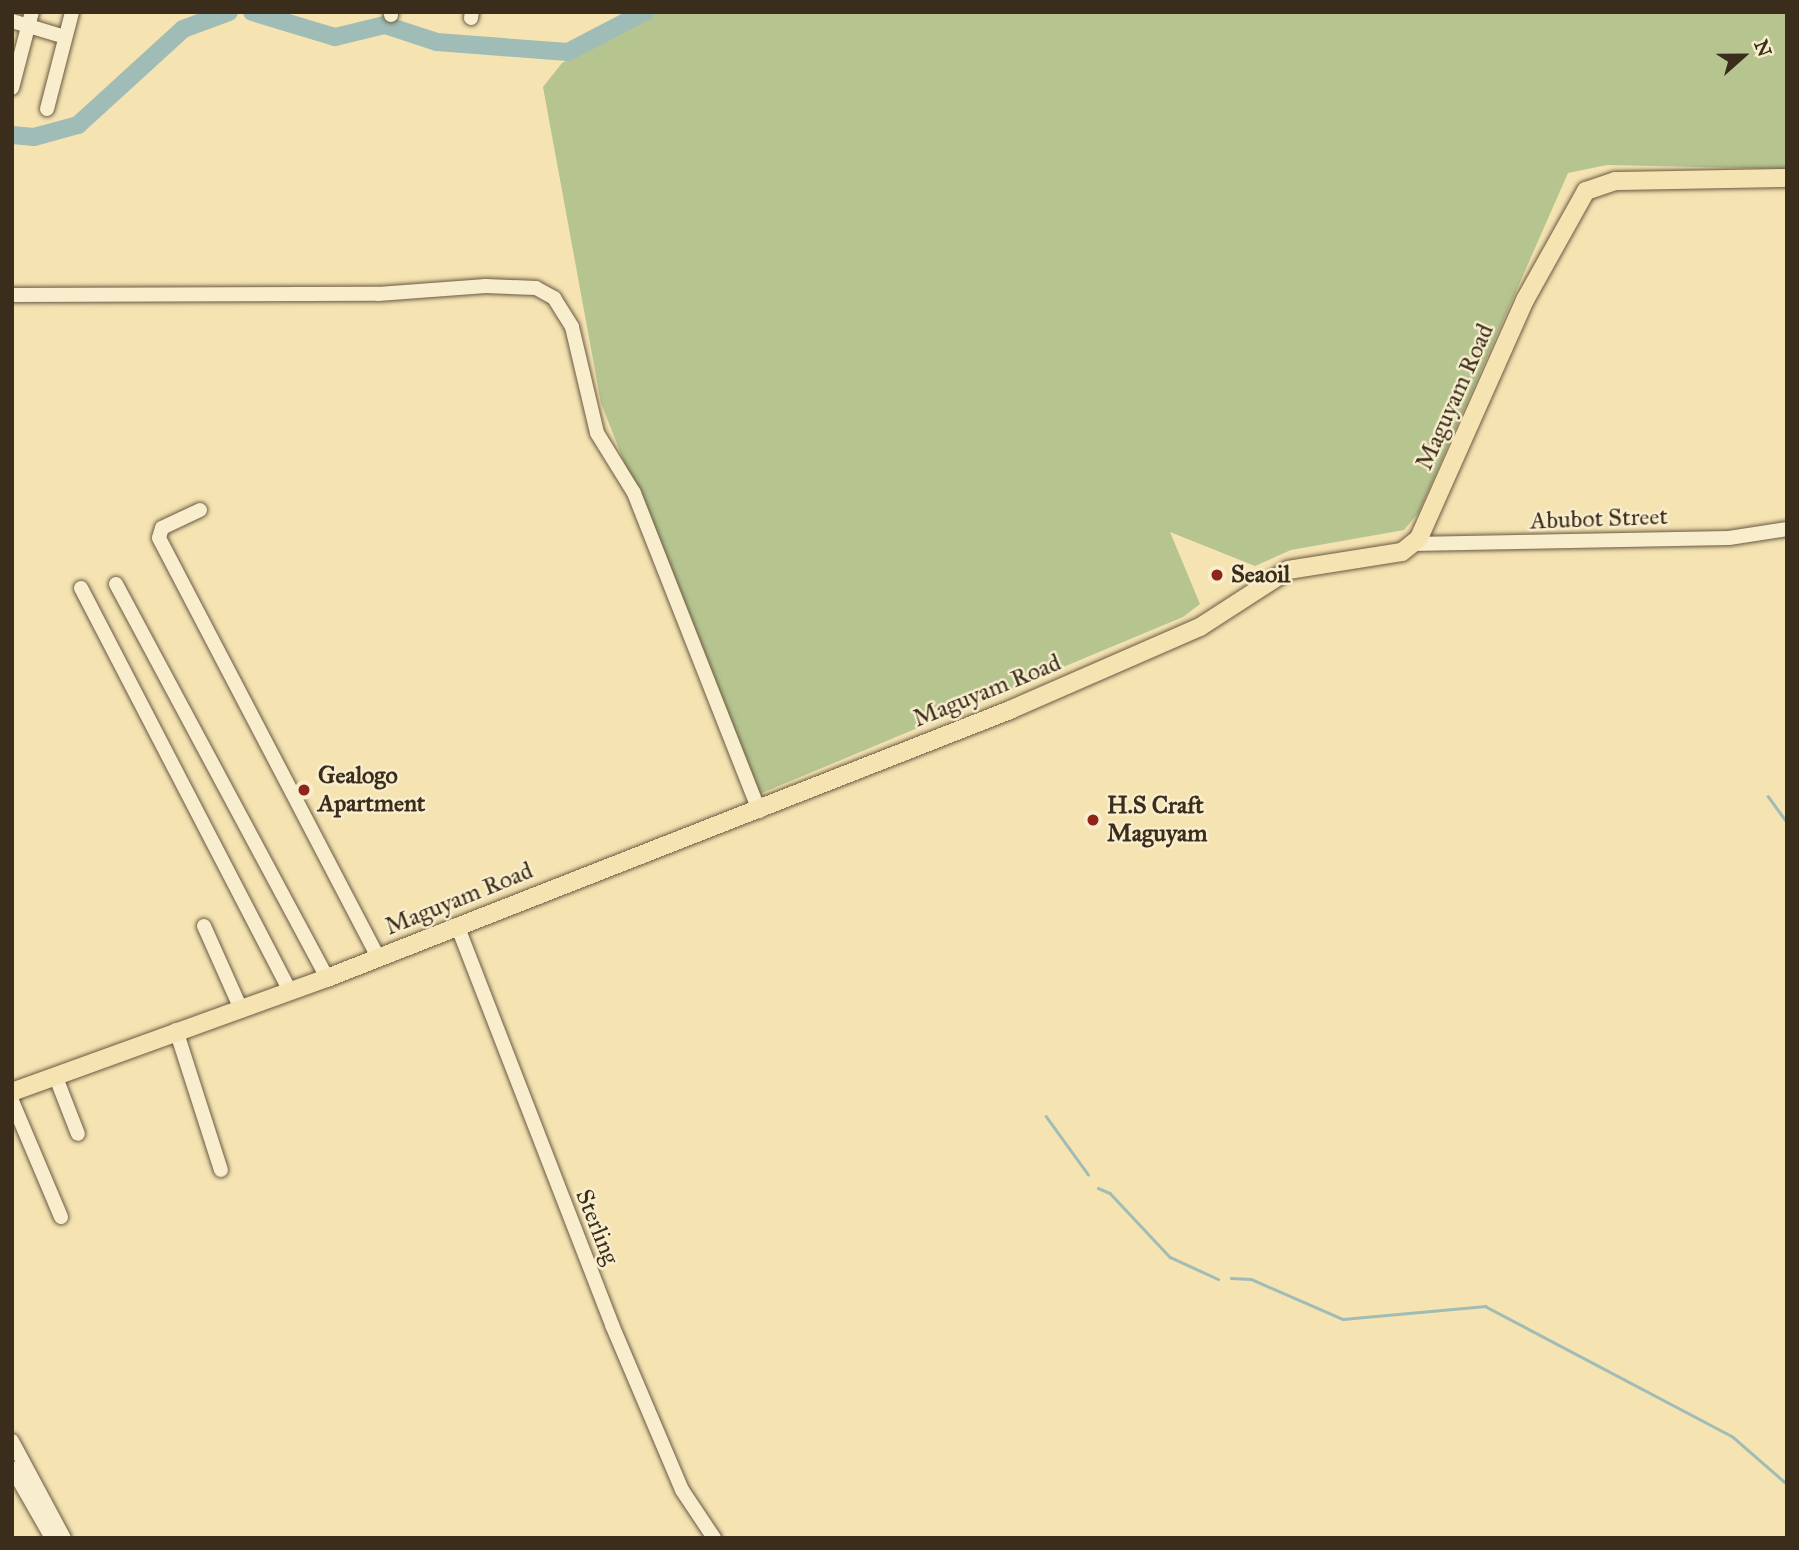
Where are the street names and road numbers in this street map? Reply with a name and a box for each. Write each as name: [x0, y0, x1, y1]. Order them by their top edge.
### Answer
street label: Maguyam Road: [1410, 320, 1500, 474]
street label: Abubot Street: [1530, 502, 1668, 536]
street label: Maguyam Road: [909, 648, 1065, 734]
street label: Maguyam Road: [381, 856, 537, 942]
street label: Sterling: [569, 1185, 625, 1269]

